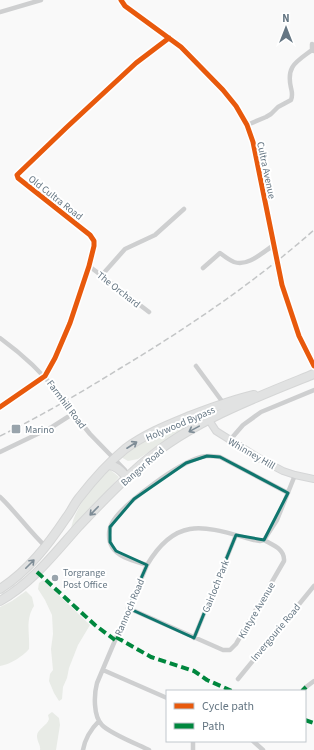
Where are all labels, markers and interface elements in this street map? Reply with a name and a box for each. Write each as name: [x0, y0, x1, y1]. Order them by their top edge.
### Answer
north arrow: [266, 8, 306, 48]
text: N: [282, 11, 290, 26]
street label: Cultra Avenue: [253, 140, 279, 200]
street label: Old Cultra Road: [25, 172, 85, 223]
street label: The Orchard: [94, 268, 143, 311]
street label: Farmhill Road: [43, 377, 89, 432]
street label: Holywood Bypass: [144, 403, 217, 445]
marker: Marino: [10, 423, 22, 435]
place label: Marino: [25, 423, 54, 437]
one-way arrow: [188, 425, 200, 433]
street label: Whinney Hill: [225, 435, 278, 473]
one-way arrow: [126, 441, 137, 449]
street label: Bangor Road: [118, 444, 167, 490]
one-way arrow: [89, 506, 99, 516]
street label: Gairloch Park: [199, 558, 233, 615]
one-way arrow: [25, 559, 35, 569]
place label: Torgrange Post Office: [63, 566, 107, 592]
marker: Torgrange Post Office: [50, 573, 60, 583]
street label: Rannoch Road: [112, 577, 148, 638]
street label: Kintyre Avenue: [235, 580, 279, 641]
street label: Invergourie Road: [248, 601, 304, 664]
legend: [166, 690, 306, 742]
text: Cycle path: [202, 698, 254, 715]
text: Path: [202, 718, 225, 735]

